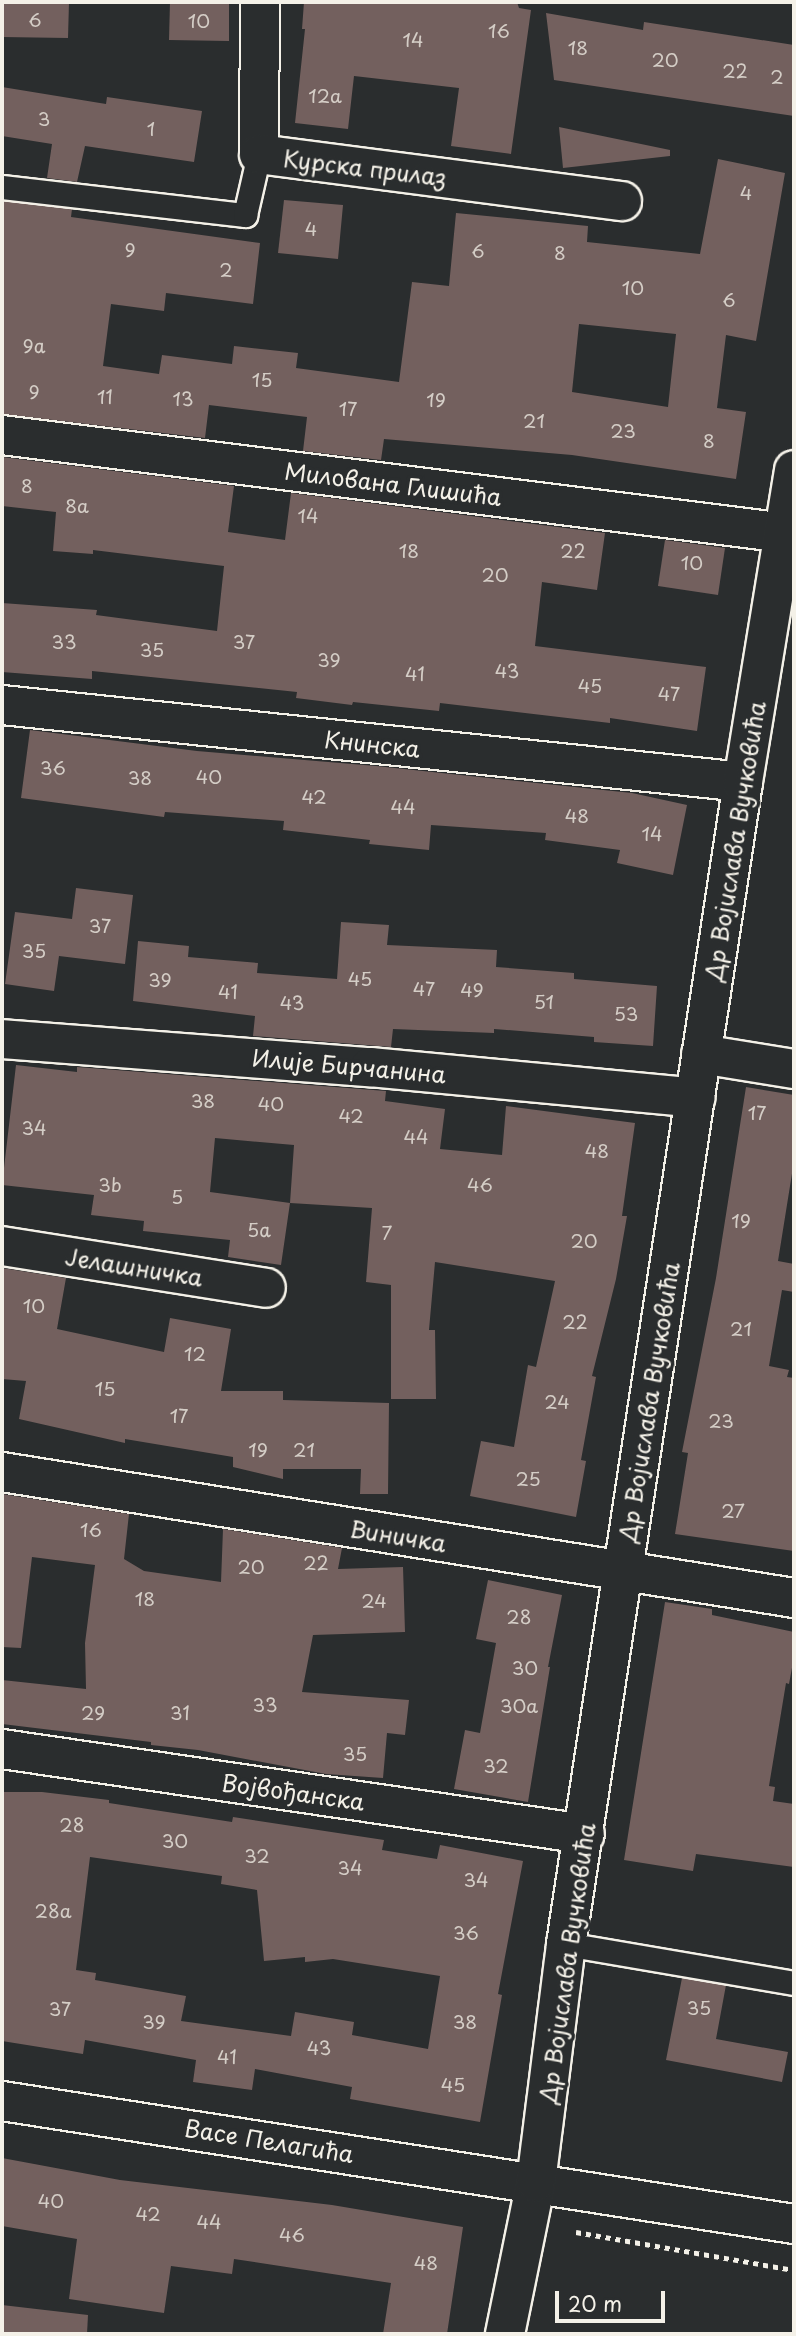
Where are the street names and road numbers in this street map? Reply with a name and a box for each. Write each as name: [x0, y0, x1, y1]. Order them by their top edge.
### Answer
street label: Курска прилаз: [280, 144, 450, 192]
street label: Милована Глишића: [282, 457, 504, 511]
street label: Др Војислава Вучковића: [699, 699, 771, 983]
street label: Книнска: [323, 725, 421, 763]
street label: Илије Бирчанина: [250, 1044, 448, 1088]
street label: Јелашничка: [63, 1243, 205, 1291]
street label: Др Војислава Вучковића: [613, 1260, 685, 1544]
street label: Виничка: [348, 1515, 448, 1557]
street label: Војвођанска: [220, 1768, 366, 1816]
street label: Др Војислава Вучковића: [534, 1821, 600, 2105]
street label: Васе Пелагића: [182, 2114, 356, 2168]

